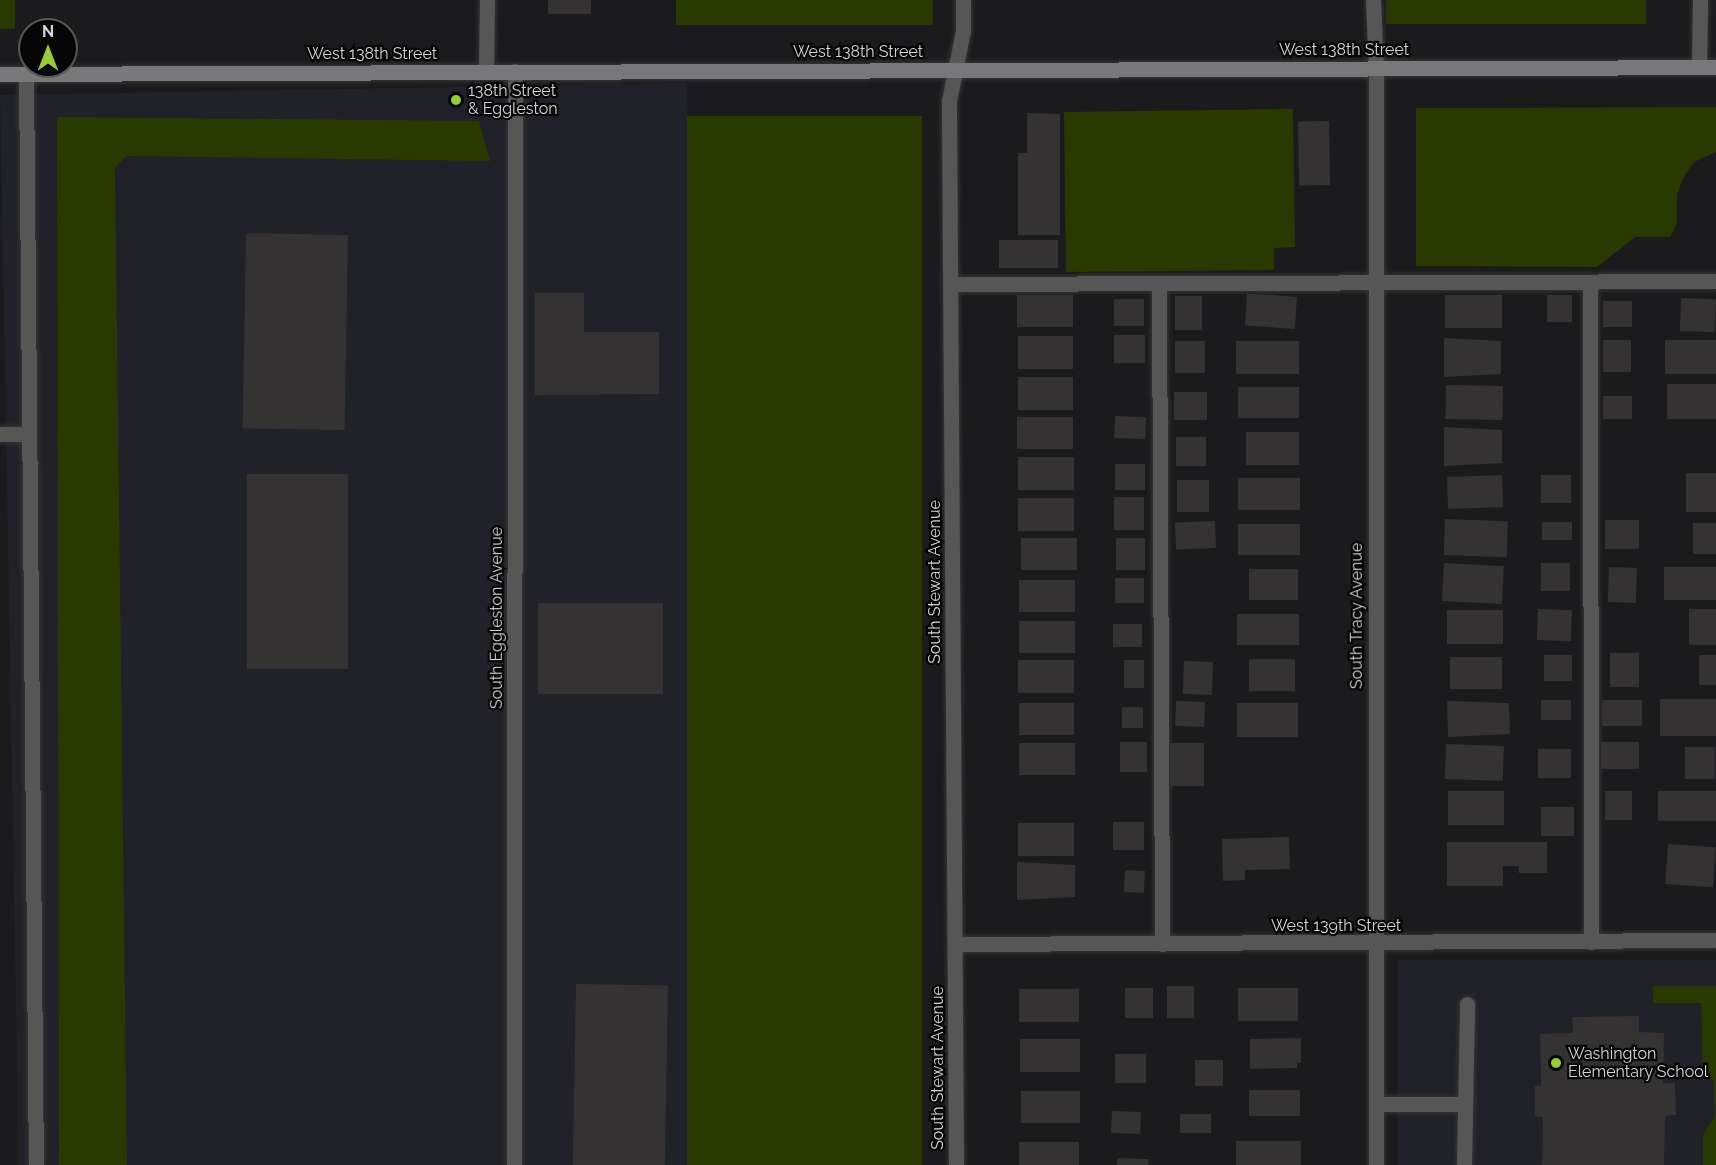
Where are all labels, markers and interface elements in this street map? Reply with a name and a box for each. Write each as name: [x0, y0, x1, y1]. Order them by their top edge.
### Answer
north arrow: [18, 18, 78, 78]
text: N: [42, 22, 54, 41]
street label: West 138th Street: [1279, 40, 1409, 60]
street label: West 138th Street: [793, 42, 923, 62]
street label: West 138th Street: [307, 44, 437, 64]
place label: 138th Street & Eggleston: [468, 81, 558, 119]
marker: 138th Street & Eggleston: [449, 93, 463, 107]
street label: South Stewart Avenue: [925, 500, 945, 664]
street label: South Eggleston Avenue: [487, 527, 507, 709]
street label: South Tracy Avenue: [1347, 542, 1367, 690]
street label: West 139th Street: [1271, 916, 1401, 936]
street label: South Stewart Avenue: [928, 986, 948, 1150]
place label: Washington Elementary School: [1568, 1044, 1708, 1082]
marker: Washington Elementary School: [1549, 1056, 1563, 1070]

